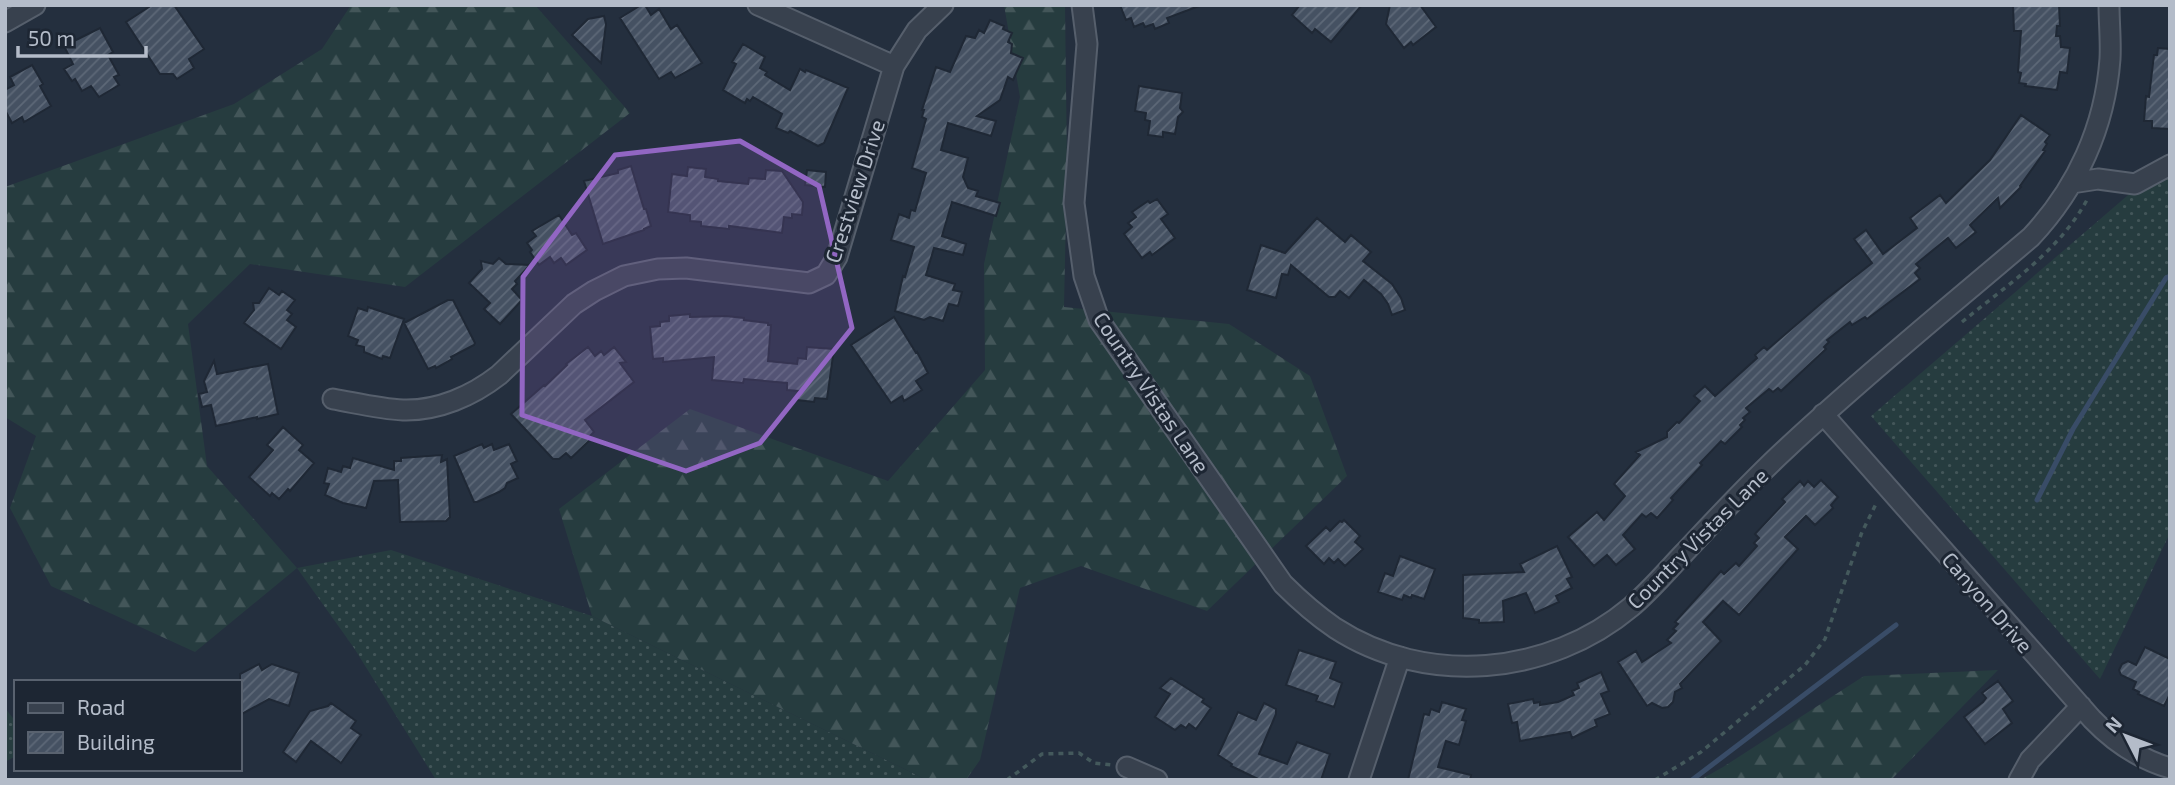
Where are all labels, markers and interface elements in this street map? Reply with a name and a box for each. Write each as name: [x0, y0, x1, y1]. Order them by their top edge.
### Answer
scale bar: [18, 14, 145, 58]
text: 50 m: [28, 25, 75, 50]
street label: Crestview Drive: [819, 116, 889, 266]
street label: Country Vistas Lane: [1089, 307, 1215, 477]
street label: Country Vistas Lane: [1621, 462, 1773, 614]
street label: Canyon Drive: [1937, 546, 2039, 658]
legend: [14, 680, 242, 771]
text: Road: [77, 694, 125, 719]
north arrow: [2091, 701, 2161, 771]
text: N: [2100, 711, 2126, 737]
text: Building: [77, 729, 155, 754]

